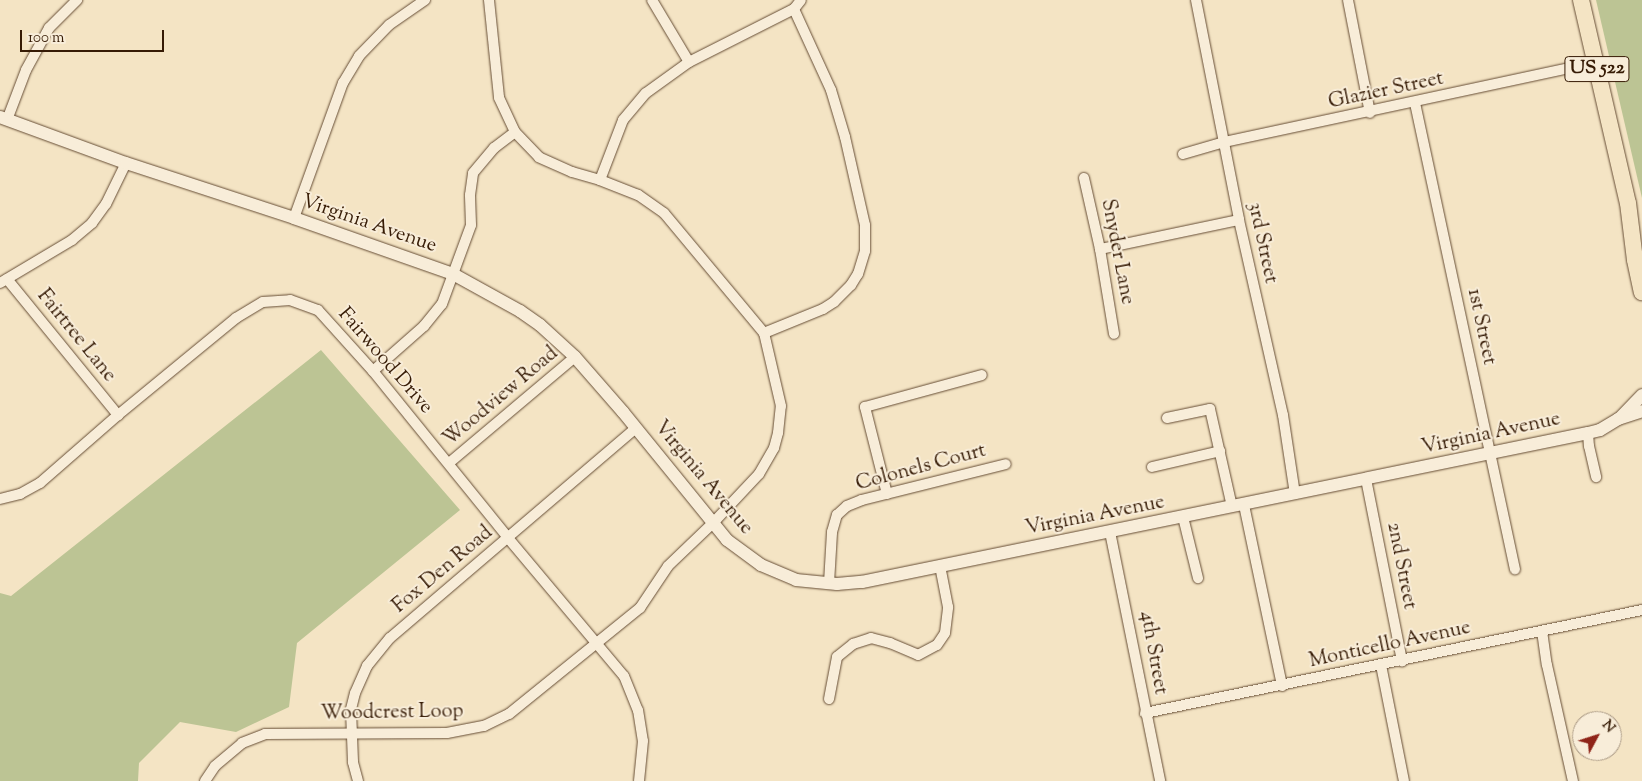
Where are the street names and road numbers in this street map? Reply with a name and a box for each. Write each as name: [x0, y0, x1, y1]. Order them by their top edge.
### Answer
road number: US 522: [1563, 52, 1631, 86]
street label: Glazier Street: [1326, 67, 1446, 115]
street label: Virginia Avenue: [298, 190, 440, 258]
street label: Snyder Lane: [1095, 197, 1139, 307]
street label: 3rd Street: [1242, 200, 1282, 286]
street label: Fairtree Lane: [31, 285, 121, 387]
street label: 1st Street: [1461, 287, 1501, 367]
street label: Fairwood Drive: [332, 303, 438, 419]
street label: Woodview Road: [439, 342, 563, 452]
street label: Virginia Avenue: [1419, 408, 1563, 460]
street label: Virginia Avenue: [648, 416, 758, 540]
street label: Colonels Court: [853, 439, 989, 497]
street label: Virginia Avenue: [1023, 491, 1167, 541]
street label: 2nd Street: [1381, 520, 1421, 612]
street label: Fox Den Road: [388, 521, 498, 619]
street label: 4th Street: [1134, 609, 1172, 697]
street label: Monticello Avenue: [1307, 616, 1473, 674]
street label: Woodcrest Loop: [320, 700, 464, 726]

